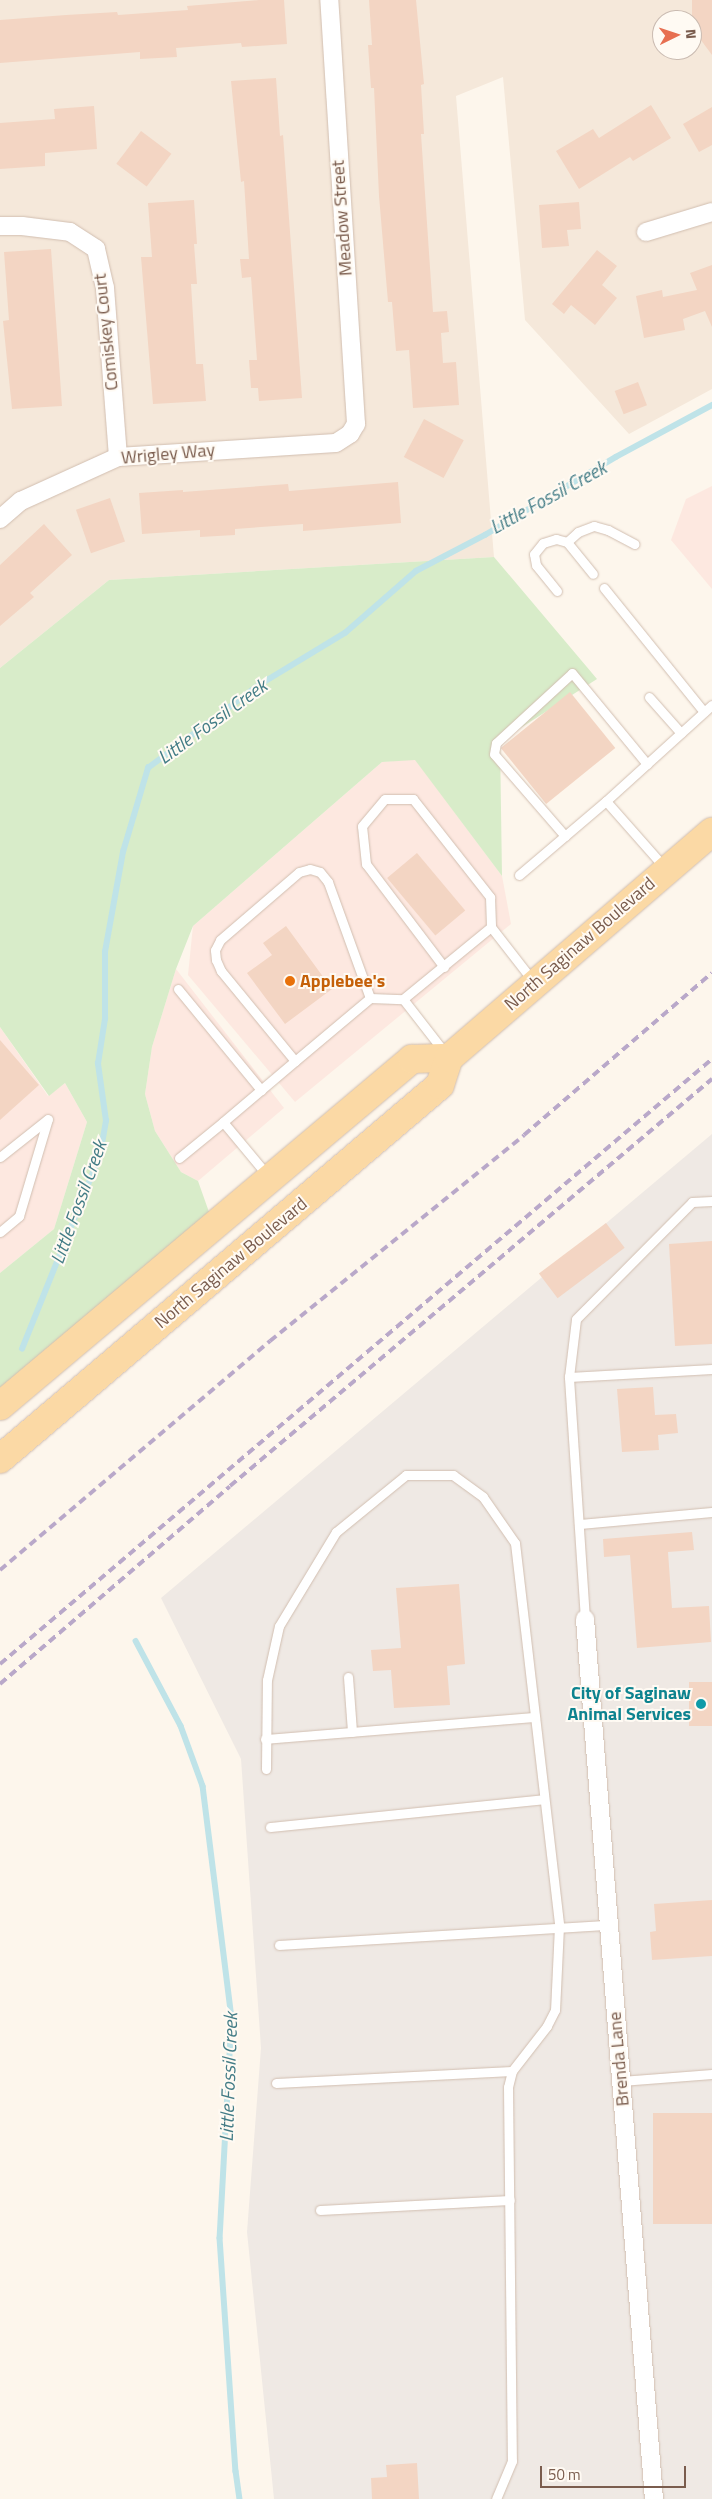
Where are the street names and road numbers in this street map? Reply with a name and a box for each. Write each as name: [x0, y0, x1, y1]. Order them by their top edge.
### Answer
street label: Meadow Street: [327, 159, 357, 277]
street label: Comiskey Court: [89, 272, 123, 392]
street label: Wrigley Way: [120, 439, 216, 469]
street label: North Saginaw Boulevard: [500, 873, 660, 1015]
street label: North Saginaw Boulevard: [150, 1193, 312, 1333]
street label: Brenda Lane: [604, 2011, 634, 2107]

